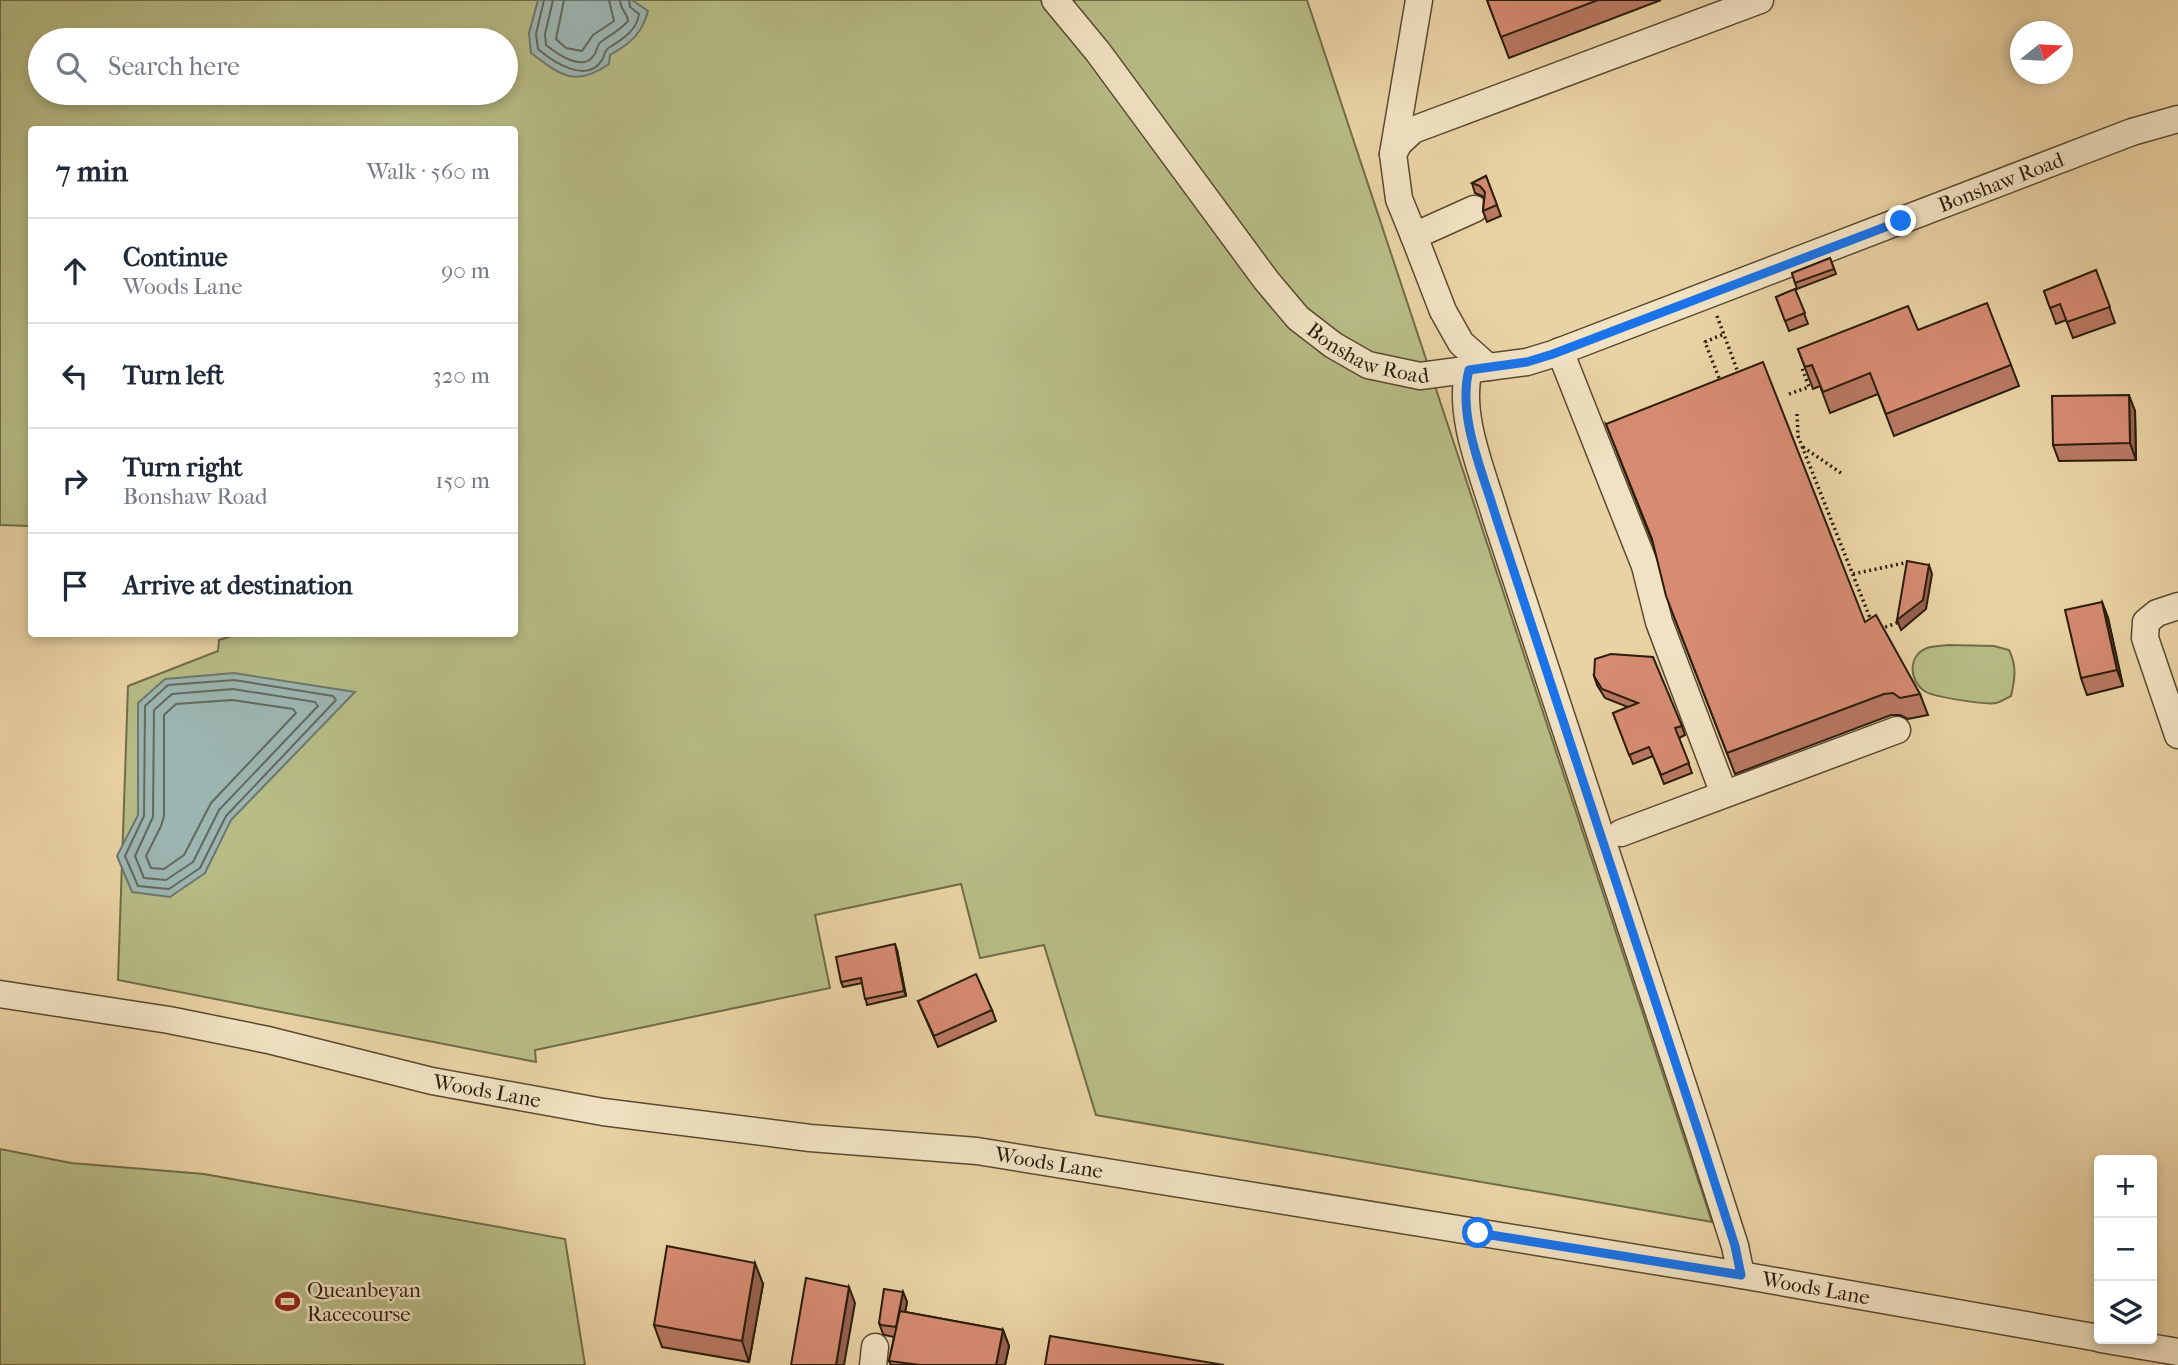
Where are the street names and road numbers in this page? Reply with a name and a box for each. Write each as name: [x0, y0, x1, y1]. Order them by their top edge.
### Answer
street label: Bonshaw Road: [1935, 147, 2068, 217]
street label: Bonshaw Road: [1302, 317, 1431, 388]
street label: Woods Lane: [430, 1069, 543, 1113]
street label: Woods Lane: [992, 1142, 1105, 1183]
street label: Woods Lane: [1759, 1267, 1872, 1309]

